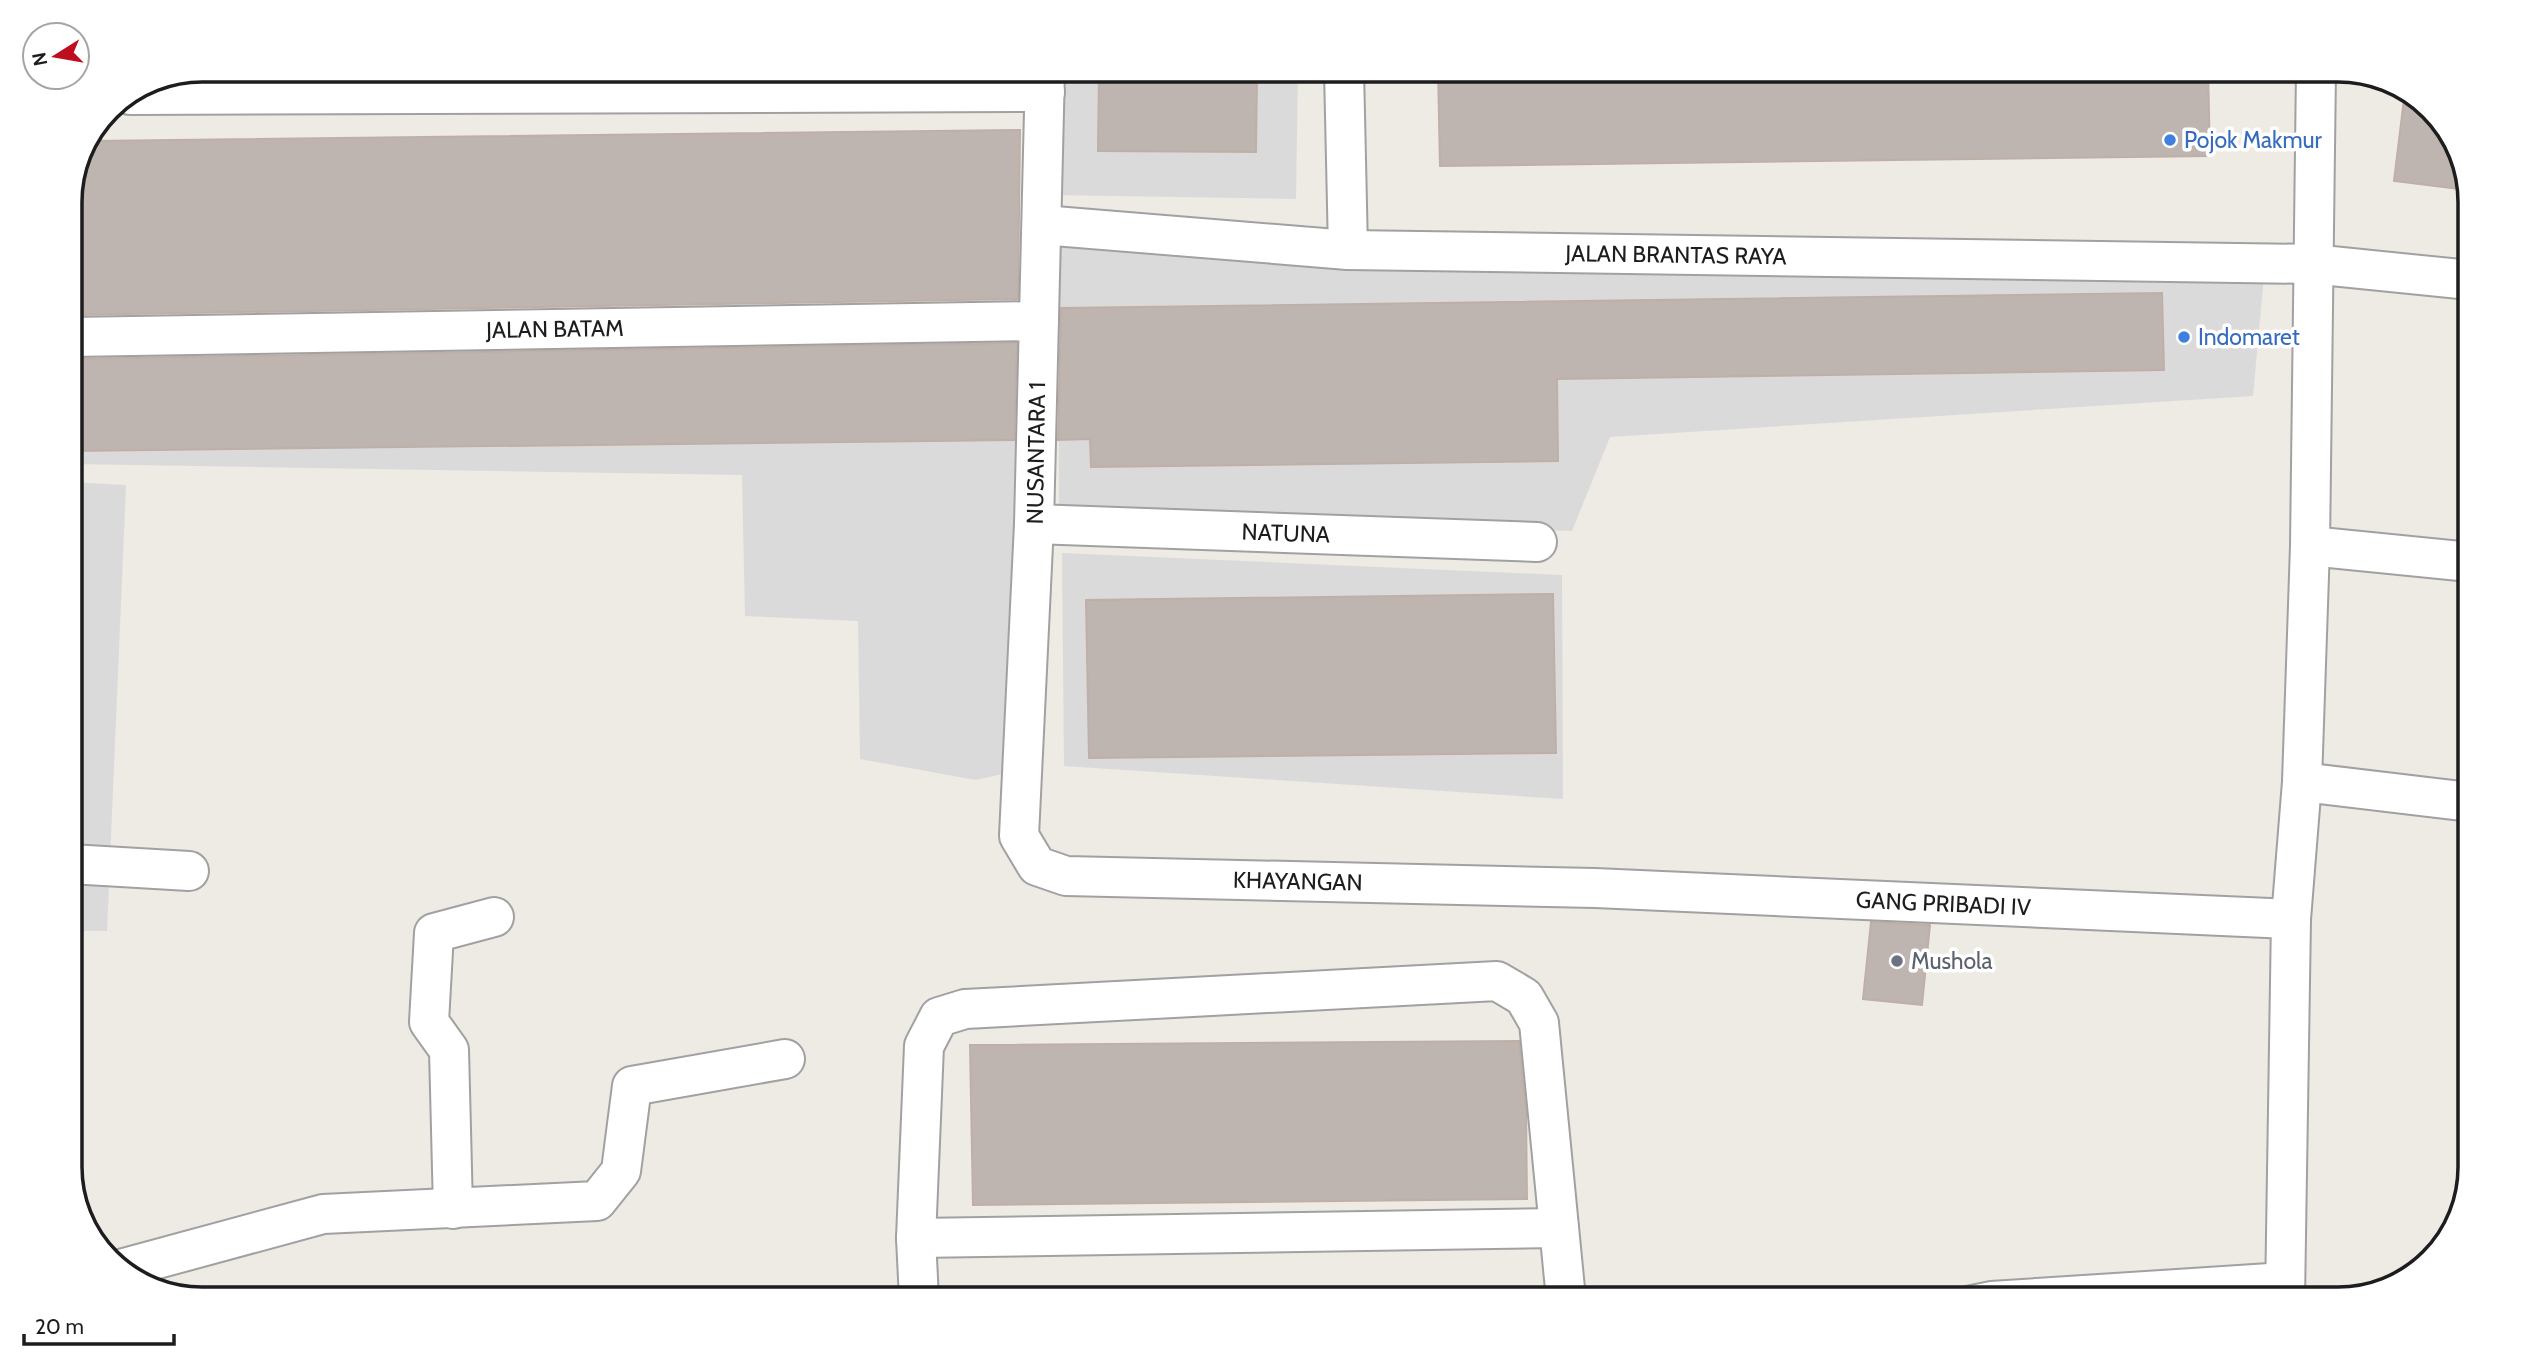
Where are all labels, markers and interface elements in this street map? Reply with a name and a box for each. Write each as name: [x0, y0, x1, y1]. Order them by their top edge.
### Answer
north arrow: [21, 21, 91, 91]
text: N: [27, 50, 52, 68]
place label: Pojok Makmur: [2184, 126, 2323, 154]
marker: Pojok Makmur: [2162, 132, 2178, 148]
street label: JALAN BRANTAS RAYA: [1564, 239, 1787, 270]
street label: JALAN BATAM: [485, 314, 624, 344]
place label: Indomaret: [2198, 323, 2300, 351]
marker: Indomaret: [2176, 329, 2192, 345]
street label: NUSANTARA 1: [1021, 382, 1051, 524]
street label: NATUNA: [1241, 517, 1331, 549]
street label: KHAYANGAN: [1233, 866, 1363, 897]
street label: GANG PRIBADI IV: [1855, 886, 2031, 921]
place label: Mushola: [1911, 947, 1993, 975]
marker: Mushola: [1889, 953, 1905, 969]
scale bar: [24, 1302, 175, 1346]
text: 20 m: [35, 1314, 84, 1339]

